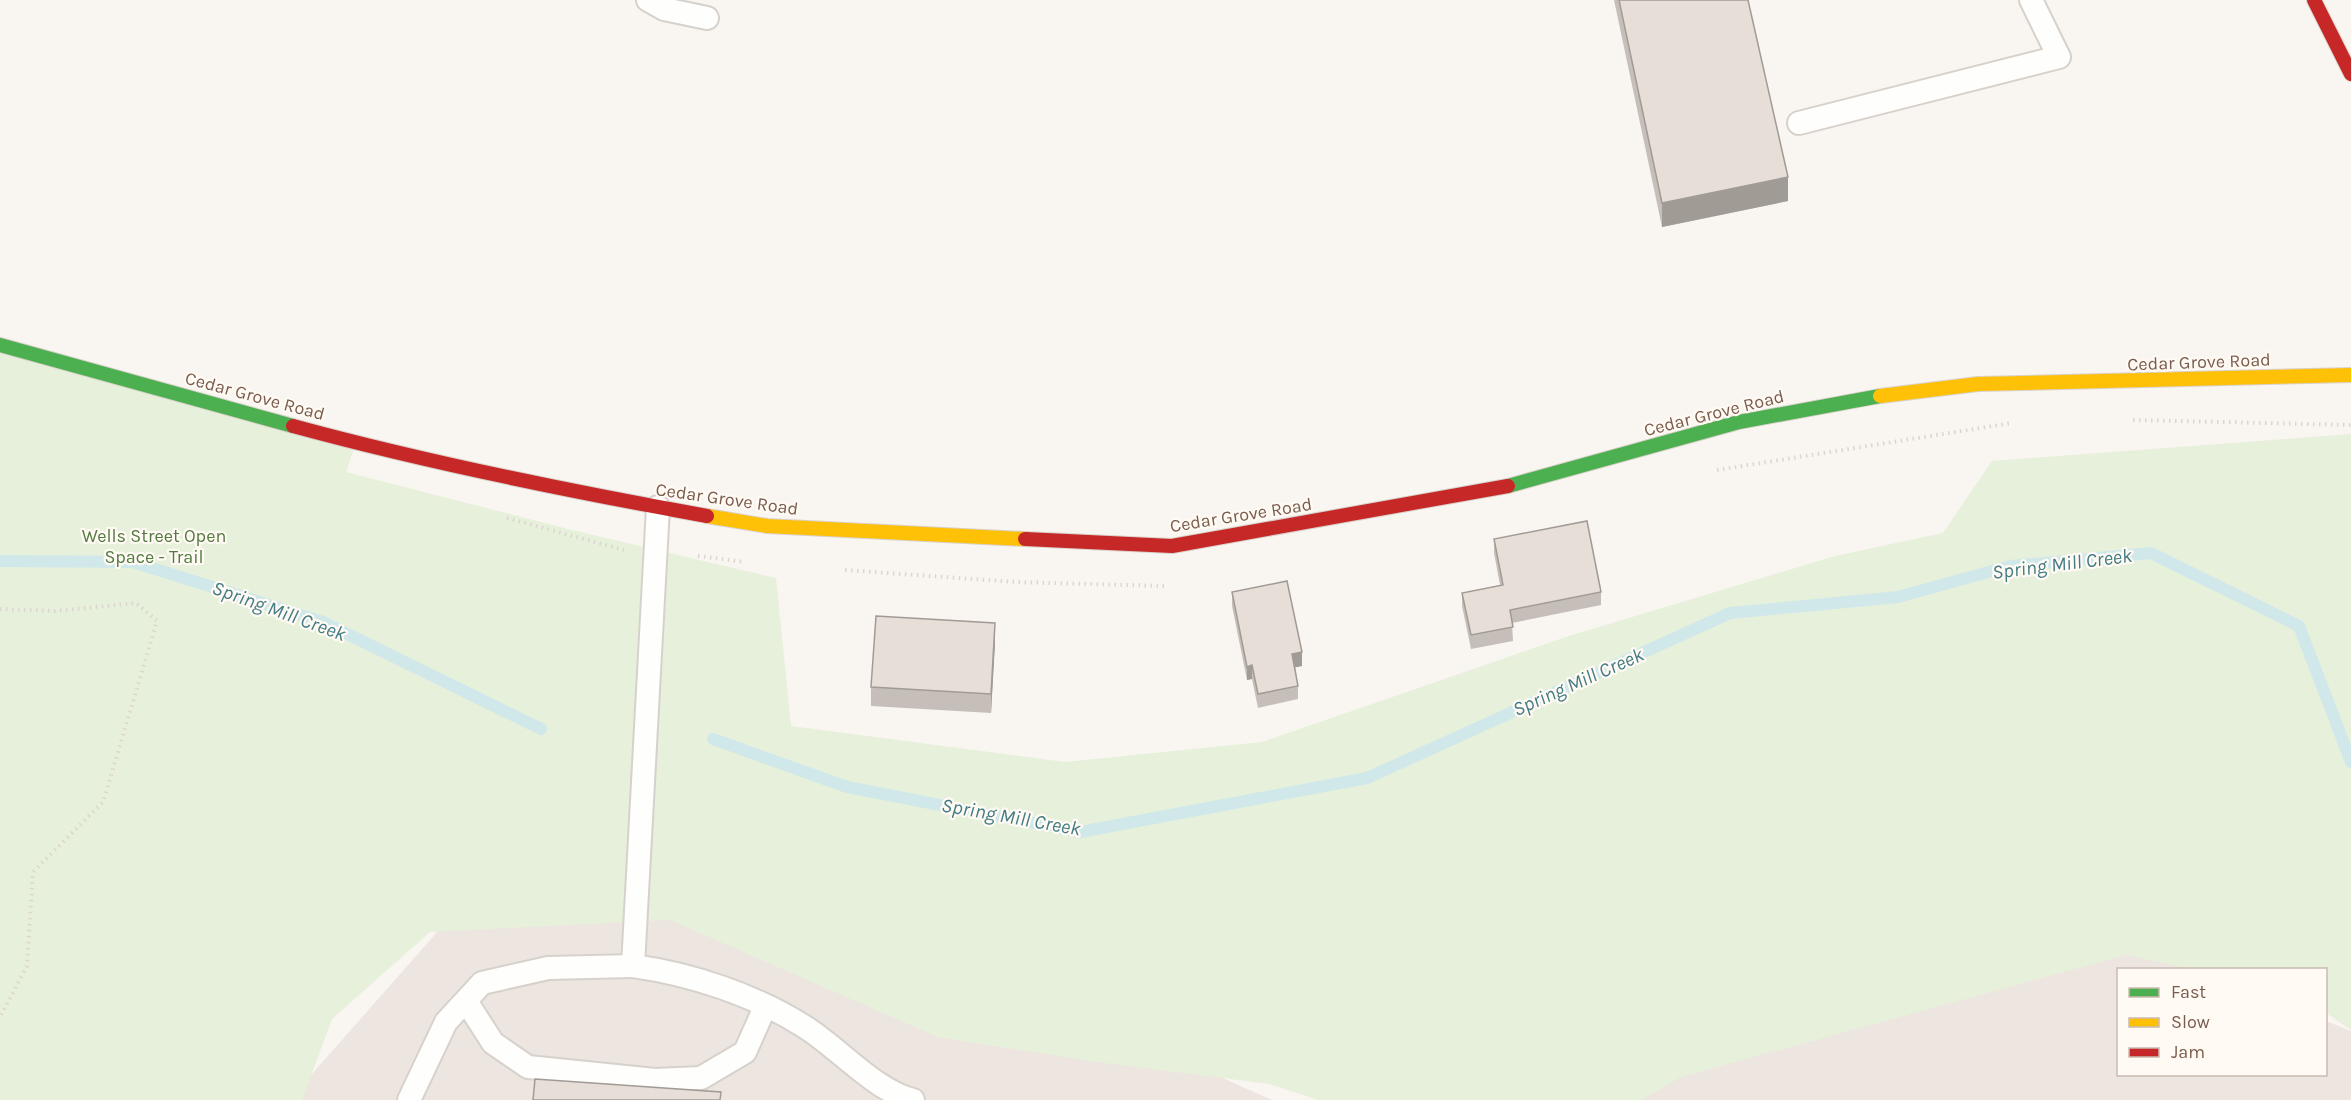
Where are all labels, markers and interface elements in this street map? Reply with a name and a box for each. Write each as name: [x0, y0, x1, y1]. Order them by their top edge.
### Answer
street label: Cedar Grove Road: [2127, 349, 2271, 375]
street label: Cedar Grove Road: [183, 367, 327, 425]
street label: Cedar Grove Road: [1642, 385, 1786, 441]
street label: Cedar Grove Road: [654, 478, 800, 520]
street label: Cedar Grove Road: [1168, 493, 1314, 537]
park label: Wells Street Open Space - Trail: [82, 525, 226, 568]
water label: Spring Mill Creek: [1991, 544, 2134, 584]
water label: Spring Mill Creek: [209, 576, 350, 646]
water label: Spring Mill Creek: [1509, 643, 1648, 721]
water label: Spring Mill Creek: [940, 793, 1083, 841]
legend: [2117, 968, 2327, 1076]
text: Fast: [2171, 981, 2206, 1003]
text: Slow: [2171, 1011, 2210, 1033]
text: Jam: [2171, 1041, 2205, 1063]

